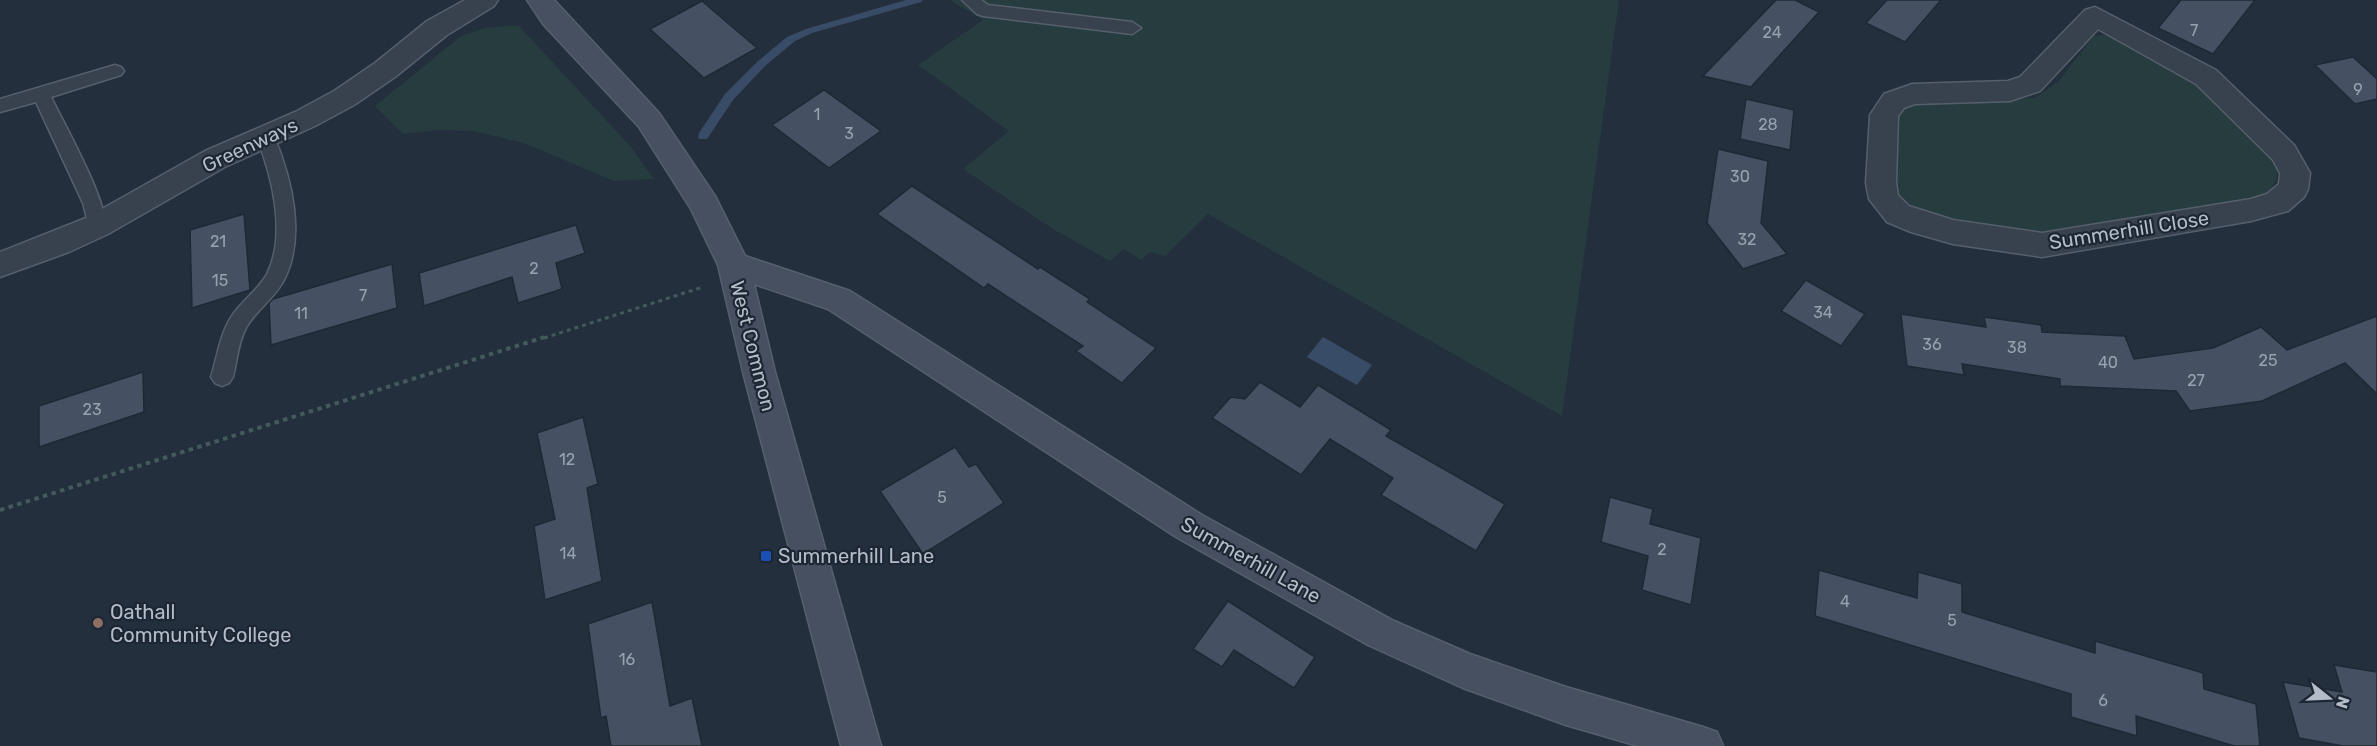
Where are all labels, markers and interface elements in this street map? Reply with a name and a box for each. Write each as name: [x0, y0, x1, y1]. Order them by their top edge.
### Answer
house number: 7: [2190, 21, 2198, 40]
house number: 24: [1762, 23, 1782, 42]
house number: 9: [2353, 80, 2363, 99]
house number: 1: [814, 105, 820, 124]
street label: Greenways: [198, 112, 302, 178]
house number: 28: [1758, 115, 1778, 134]
house number: 3: [844, 124, 854, 143]
house number: 30: [1730, 167, 1750, 186]
street label: Summerhill Close: [2047, 206, 2211, 254]
house number: 32: [1737, 230, 1757, 249]
house number: 21: [210, 232, 226, 251]
house number: 2: [529, 259, 539, 278]
house number: 15: [212, 271, 228, 290]
street label: West Common: [725, 278, 781, 414]
house number: 7: [359, 286, 367, 305]
house number: 34: [1813, 303, 1833, 322]
house number: 11: [294, 304, 308, 323]
house number: 36: [1922, 335, 1942, 354]
house number: 38: [2007, 338, 2027, 357]
house number: 25: [2259, 351, 2277, 370]
house number: 40: [2098, 353, 2118, 372]
house number: 27: [2187, 371, 2205, 390]
house number: 23: [82, 400, 102, 419]
house number: 12: [559, 450, 575, 469]
house number: 5: [937, 488, 947, 507]
street label: Summerhill Lane: [1177, 512, 1325, 608]
house number: 2: [1657, 540, 1667, 559]
house number: 14: [560, 544, 576, 563]
place label: Summerhill Lane: [778, 544, 934, 568]
marker: Summerhill Lane: [759, 549, 773, 563]
house number: 4: [1840, 592, 1850, 611]
place label: Oathall Community College: [110, 600, 291, 647]
house number: 5: [1947, 611, 1957, 630]
marker: Oathall Community College: [91, 616, 105, 630]
house number: 16: [619, 650, 636, 669]
north arrow: [2299, 668, 2359, 728]
house number: 6: [2098, 691, 2108, 710]
text: N: [2332, 694, 2354, 711]

